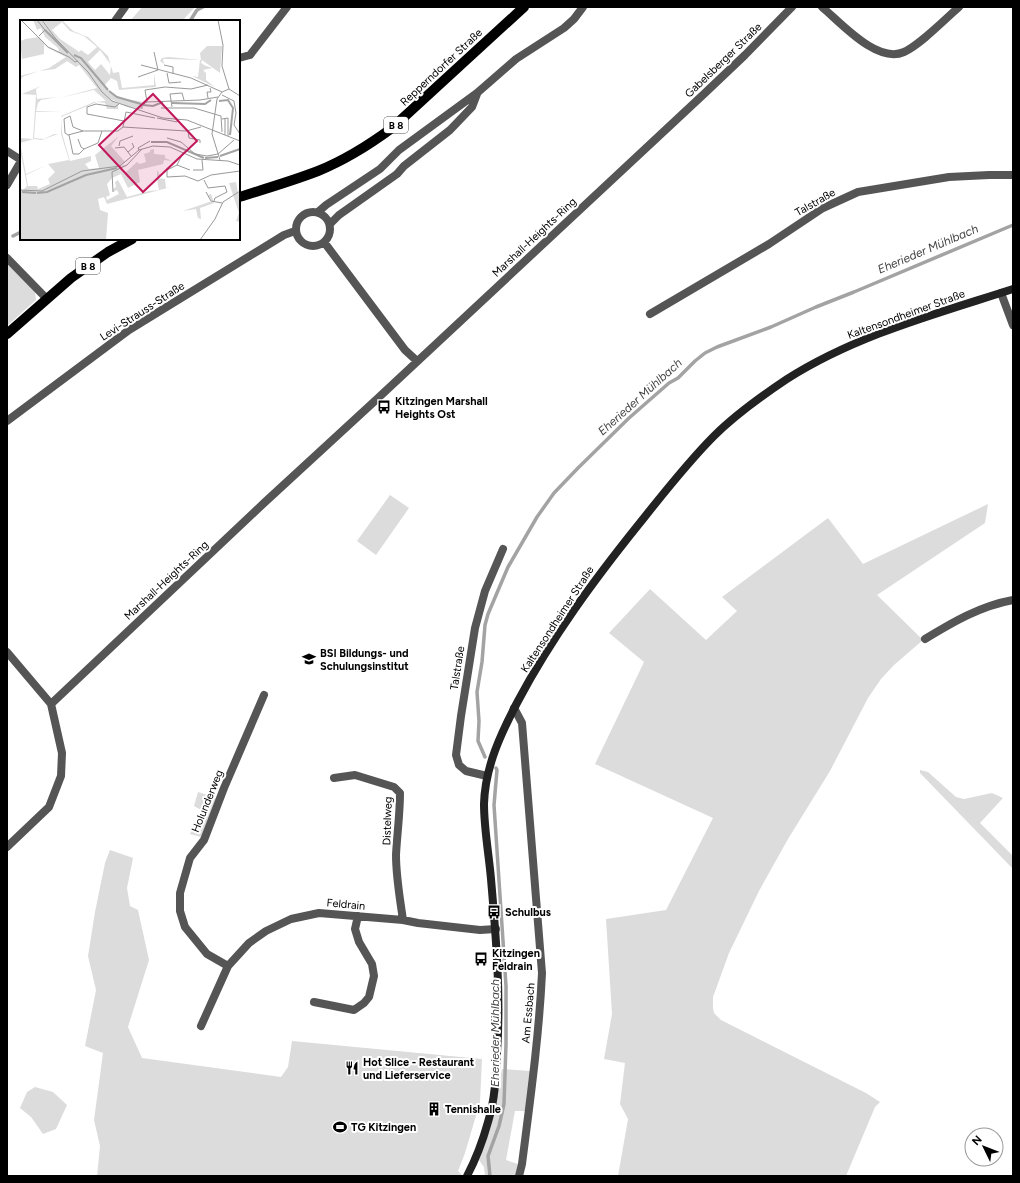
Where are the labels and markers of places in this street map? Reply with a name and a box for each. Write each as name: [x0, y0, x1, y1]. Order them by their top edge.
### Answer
place label: Kitzingen Marshall Heights Ost: [395, 395, 488, 421]
bus stop icon: Kitzingen Marshall Heights Ost: [376, 399, 392, 415]
place label: BSI Bildungs- und Schulungsinstitut: [320, 647, 409, 673]
school or university icon: BSI Bildungs- und Schulungsinstitut: [301, 651, 317, 667]
bus stop icon: Schulbus: [486, 904, 502, 920]
place label: Schulbus: [505, 906, 551, 919]
place label: Kitzingen Feldrain: [492, 947, 540, 973]
bus stop icon: Kitzingen Feldrain: [473, 951, 489, 967]
place label: Hot Slice - Restaurant und Lieferservice: [363, 1056, 475, 1082]
restaurant icon: Hot Slice - Restaurant und Lieferservice: [344, 1060, 360, 1076]
building icon: Tennishalle: [426, 1101, 442, 1117]
place label: Tennishalle: [445, 1103, 501, 1116]
sports icon: TG Kitzingen: [332, 1119, 348, 1135]
place label: TG Kitzingen: [351, 1121, 416, 1134]

